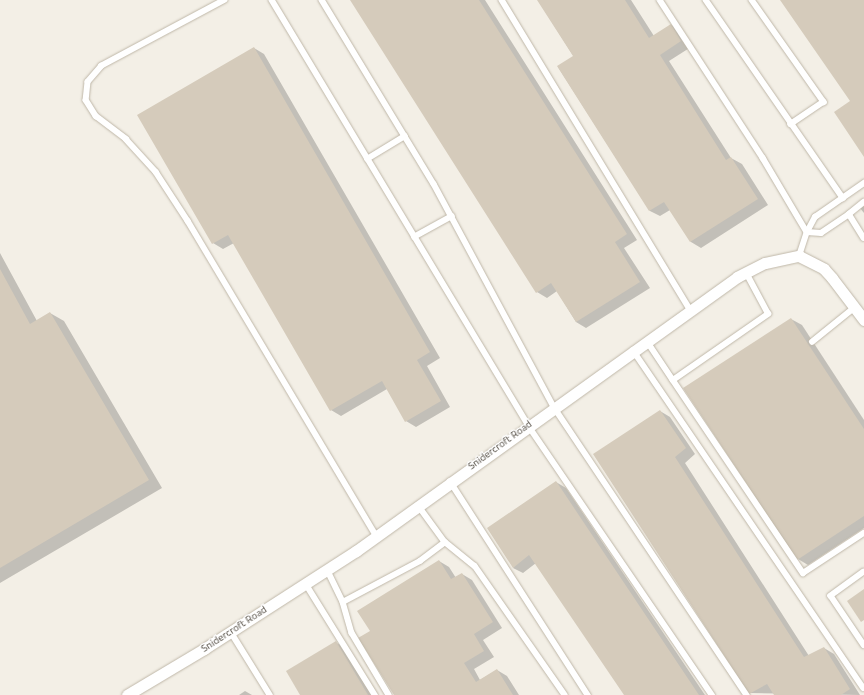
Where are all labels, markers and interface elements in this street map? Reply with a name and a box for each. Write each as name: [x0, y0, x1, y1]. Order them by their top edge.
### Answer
street label: Snidercroft Road: [466, 418, 534, 472]
street label: Snidercroft Road: [199, 603, 269, 655]

